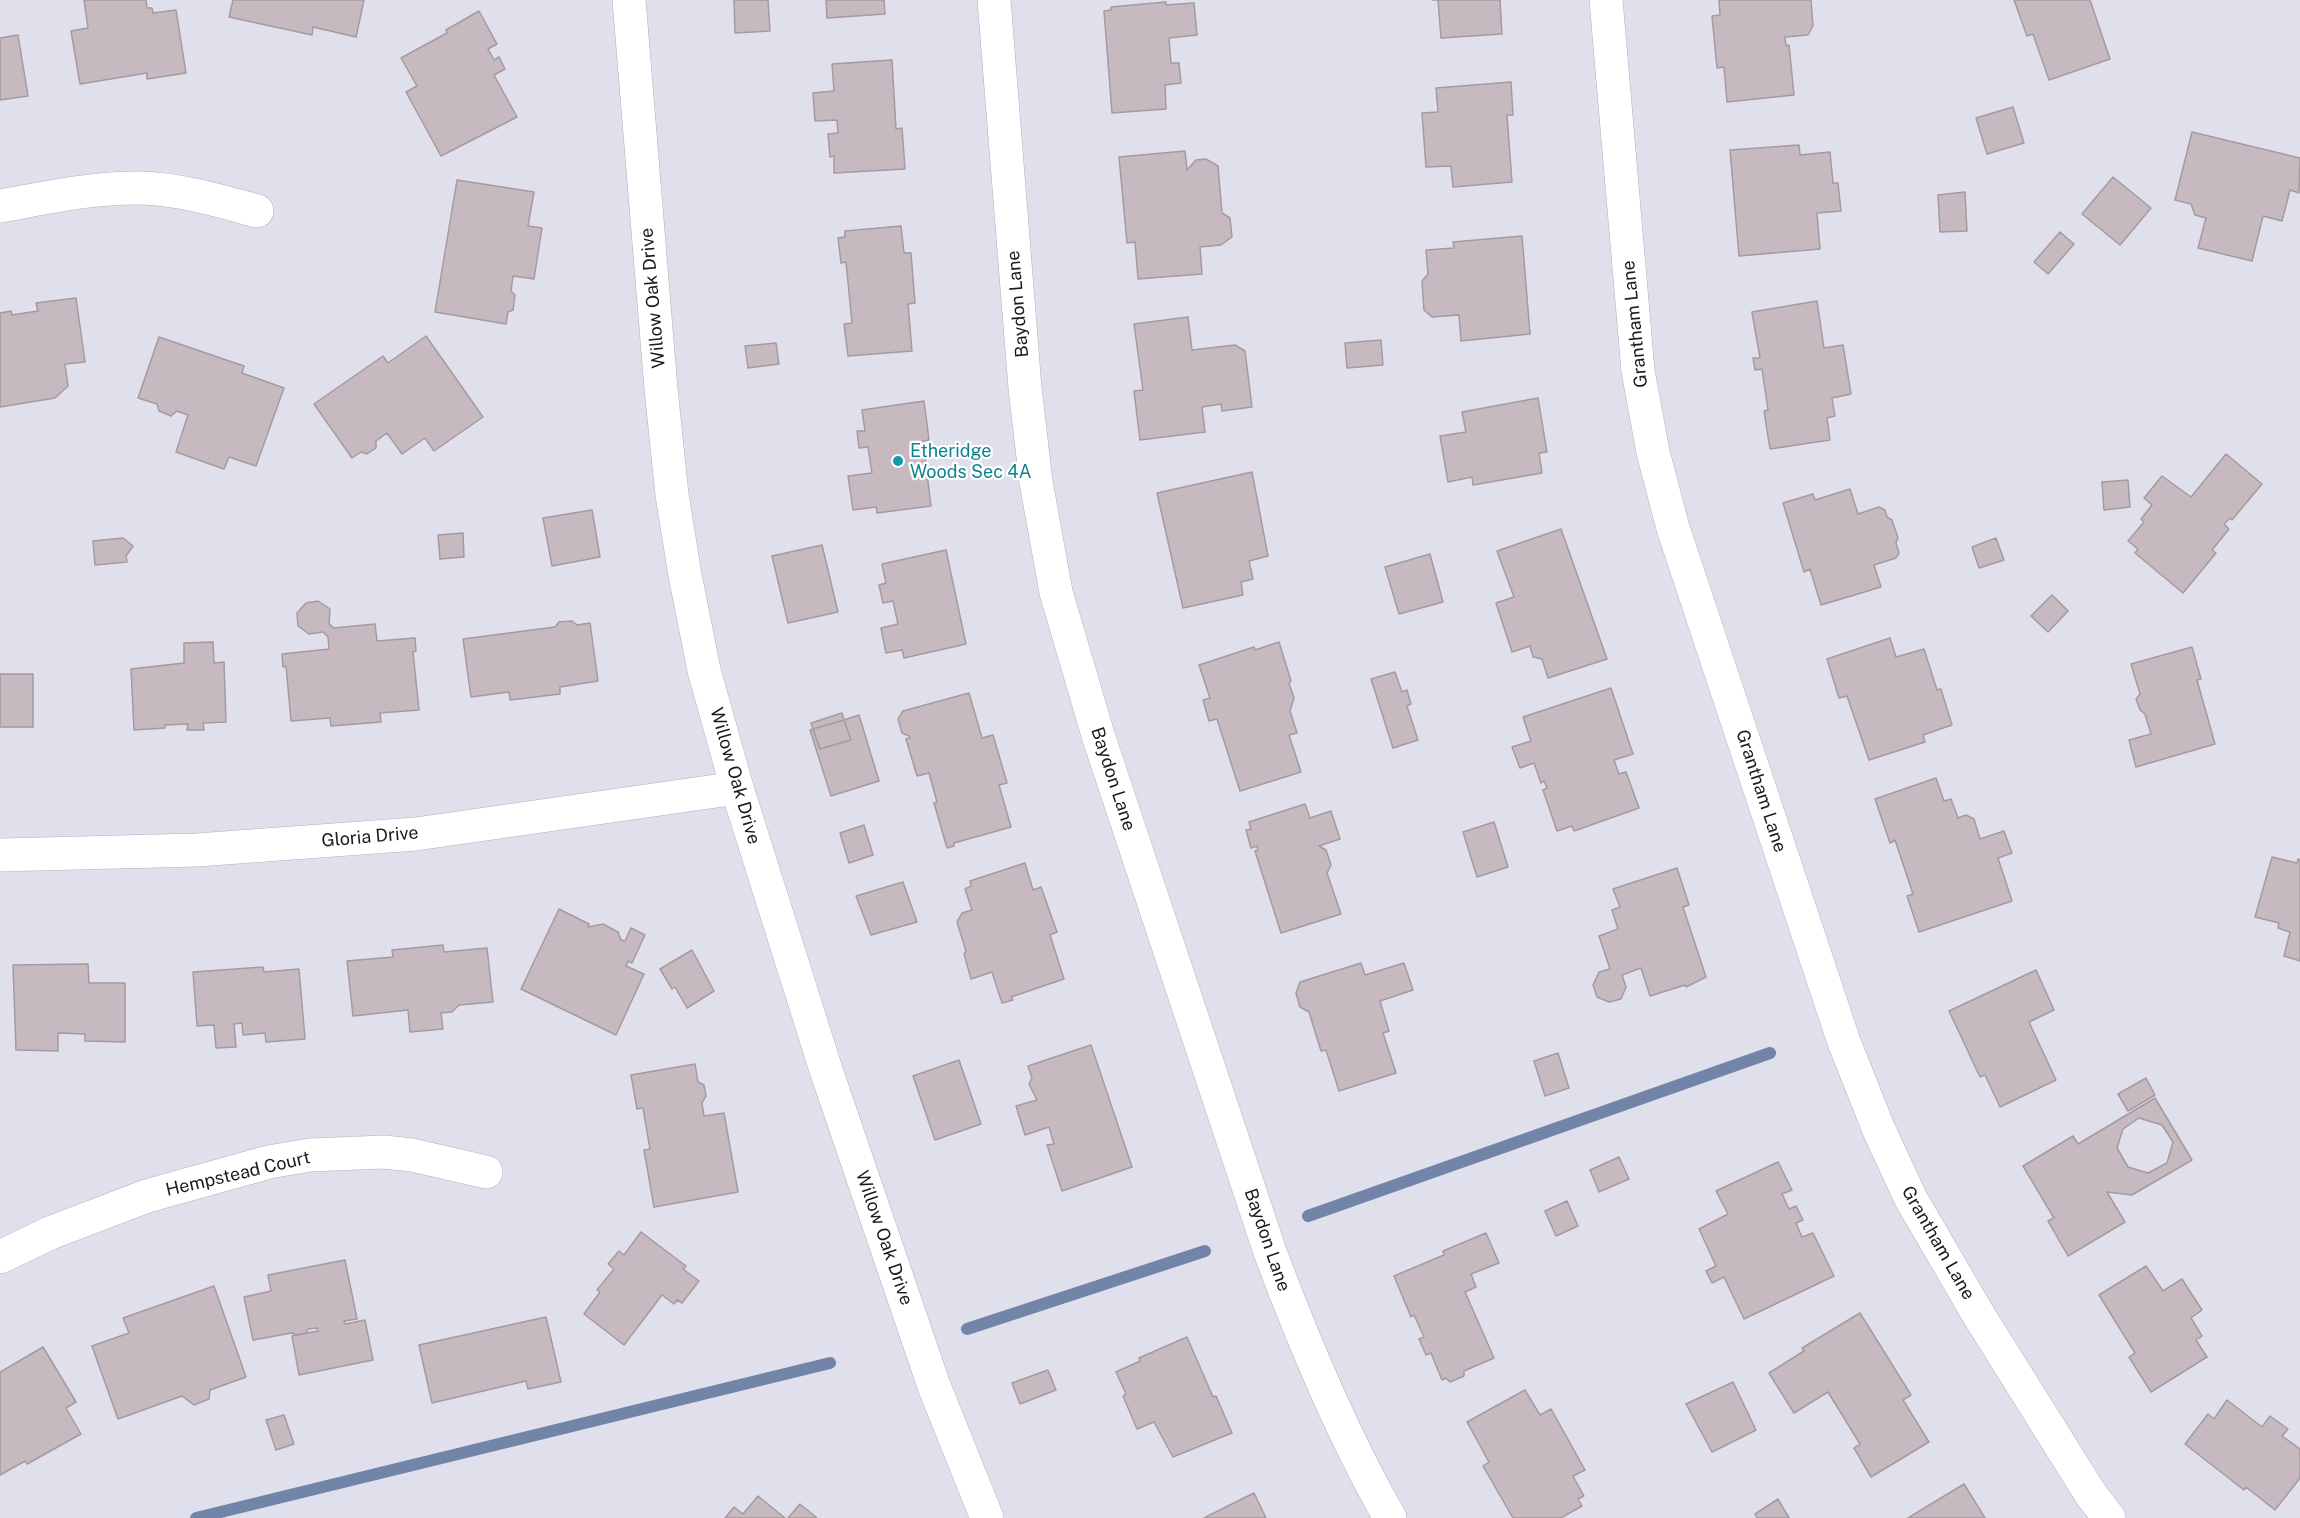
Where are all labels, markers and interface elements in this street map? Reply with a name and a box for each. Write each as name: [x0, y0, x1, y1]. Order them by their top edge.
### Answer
street label: Willow Oak Drive: [636, 227, 670, 369]
street label: Baydon Lane: [1003, 250, 1033, 358]
street label: Grantham Lane: [1618, 259, 1652, 389]
place label: Etheridge Woods Sec 4A: [910, 440, 1031, 482]
marker: Etheridge Woods Sec 4A: [891, 454, 905, 468]
street label: Willow Oak Drive: [705, 705, 765, 847]
street label: Baydon Lane: [1086, 725, 1140, 833]
street label: Grantham Lane: [1731, 727, 1791, 855]
street label: Gloria Drive: [321, 822, 419, 852]
street label: Hempstead Court: [164, 1147, 312, 1201]
street label: Willow Oak Drive: [851, 1168, 917, 1308]
street label: Grantham Lane: [1897, 1182, 1979, 1304]
street label: Baydon Lane: [1239, 1186, 1295, 1294]

